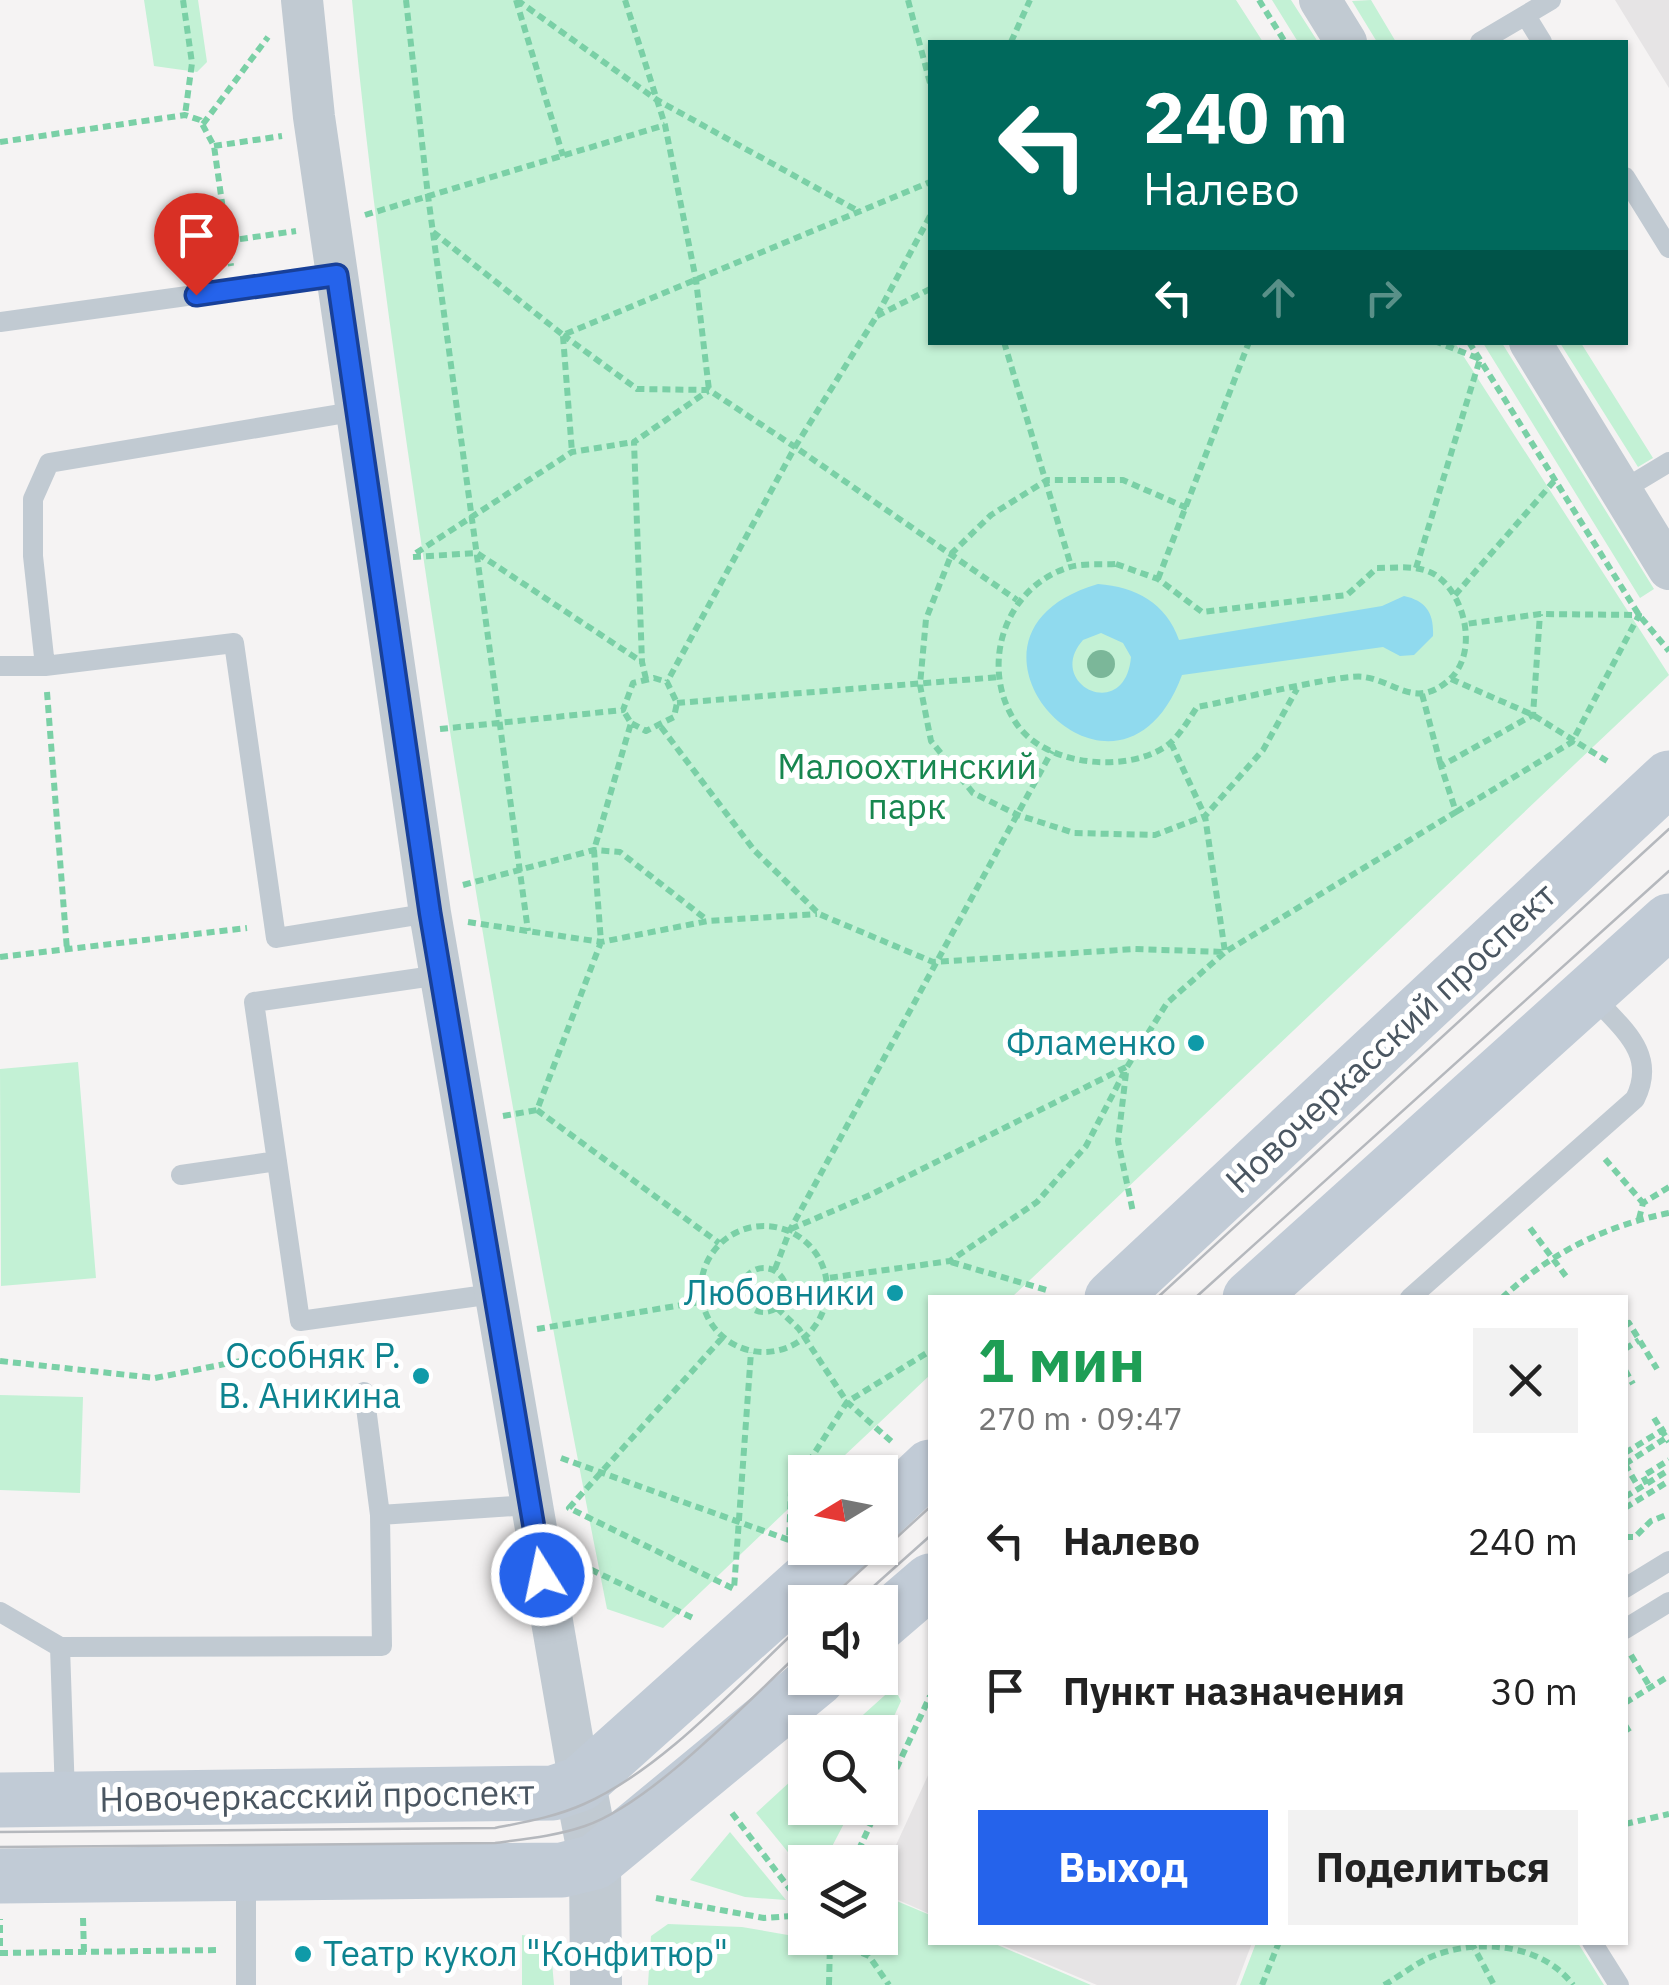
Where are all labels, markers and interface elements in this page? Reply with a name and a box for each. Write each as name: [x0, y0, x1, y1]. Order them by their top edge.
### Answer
text: 240 m: [1143, 71, 1348, 162]
icon: left: [978, 80, 1108, 210]
text: Налево: [1143, 159, 1300, 217]
pin: [154, 193, 239, 296]
icon: arrive: [169, 208, 224, 263]
icon: left: [1146, 270, 1201, 325]
icon: ahead: [1251, 270, 1306, 325]
icon: right: [1356, 270, 1411, 325]
park label: Малоохтинский парк: [777, 743, 1037, 829]
street label: Новочеркасский проспект: [1215, 872, 1565, 1203]
place label: Фламенко: [1006, 1019, 1176, 1065]
marker: Фламенко: [1185, 1032, 1207, 1054]
place label: Любовники: [684, 1269, 875, 1315]
marker: Любовники: [884, 1282, 906, 1304]
text: 1 мин: [978, 1320, 1145, 1399]
button: close: [1473, 1328, 1578, 1433]
place label: Особняк Р. В. Аникина: [218, 1332, 401, 1418]
marker: Особняк Р. В. Аникина: [410, 1365, 432, 1387]
text: 270 m · 09:47: [978, 1397, 1183, 1439]
north arrow: [788, 1455, 898, 1565]
map controls: [788, 1455, 898, 1955]
icon: left: [978, 1513, 1033, 1568]
text: Налево: [1063, 1516, 1200, 1565]
text: 240 m: [1467, 1516, 1578, 1565]
position arrow: [490, 1523, 594, 1627]
button: sound: [788, 1585, 898, 1695]
icon: arrive: [978, 1663, 1033, 1718]
text: Пункт назначения: [1063, 1666, 1405, 1715]
text: 30 m: [1490, 1666, 1578, 1715]
button: search: [788, 1715, 898, 1825]
street label: Новочеркасский проспект: [99, 1768, 535, 1822]
button: Выход: [978, 1810, 1268, 1925]
button: Поделиться: [1288, 1810, 1578, 1925]
button: layers: [788, 1845, 898, 1955]
place label: Театр кукол "Конфитюр": [323, 1930, 728, 1976]
marker: Театр кукол "Конфитюр": [292, 1943, 314, 1965]

